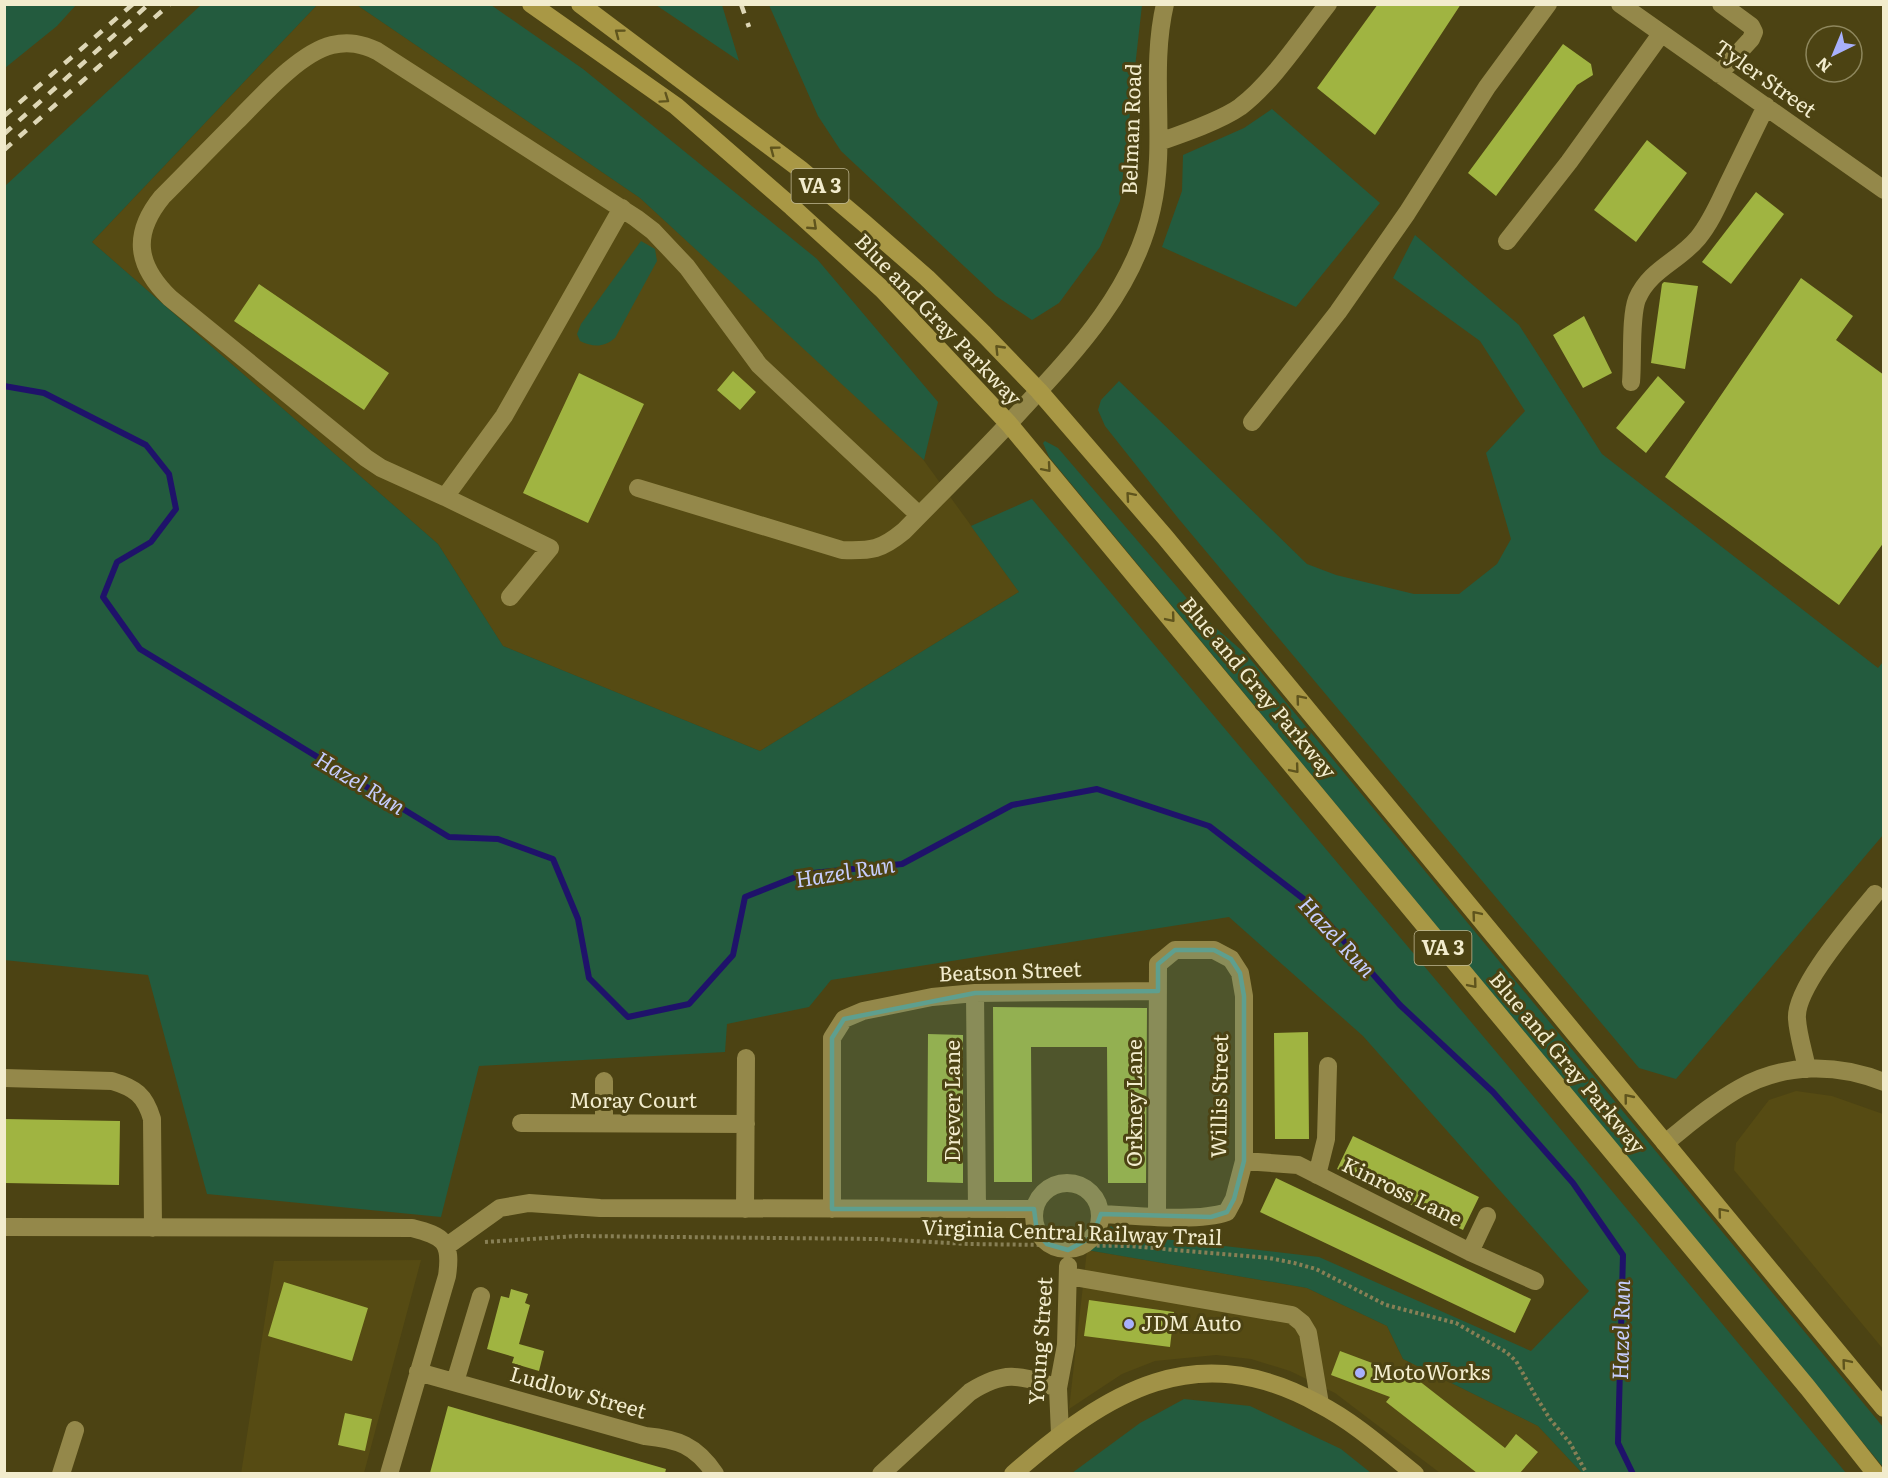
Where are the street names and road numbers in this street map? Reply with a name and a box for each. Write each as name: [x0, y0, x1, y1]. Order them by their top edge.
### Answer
street label: Tyler Street: [1709, 30, 1824, 124]
street label: Belman Road: [1112, 62, 1147, 195]
road number: VA 3: [792, 169, 848, 203]
street label: Blue and Gray Parkway: [849, 225, 1031, 412]
street label: Blue and Gray Parkway: [1174, 589, 1346, 785]
road number: VA 3: [1414, 931, 1472, 965]
street label: Beatson Street: [938, 951, 1083, 987]
street label: Blue and Gray Parkway: [1483, 964, 1655, 1160]
street label: Willis Street: [1201, 1033, 1234, 1158]
street label: Orkney Lane: [1117, 1039, 1148, 1167]
street label: Drever Lane: [935, 1040, 966, 1162]
street label: Moray Court: [569, 1083, 697, 1114]
street label: Kinross Lane: [1338, 1147, 1469, 1232]
street label: Virginia Central Railway Trail: [921, 1210, 1223, 1251]
street label: Young Street: [1019, 1275, 1058, 1406]
street label: Ludlow Street: [507, 1356, 651, 1425]

